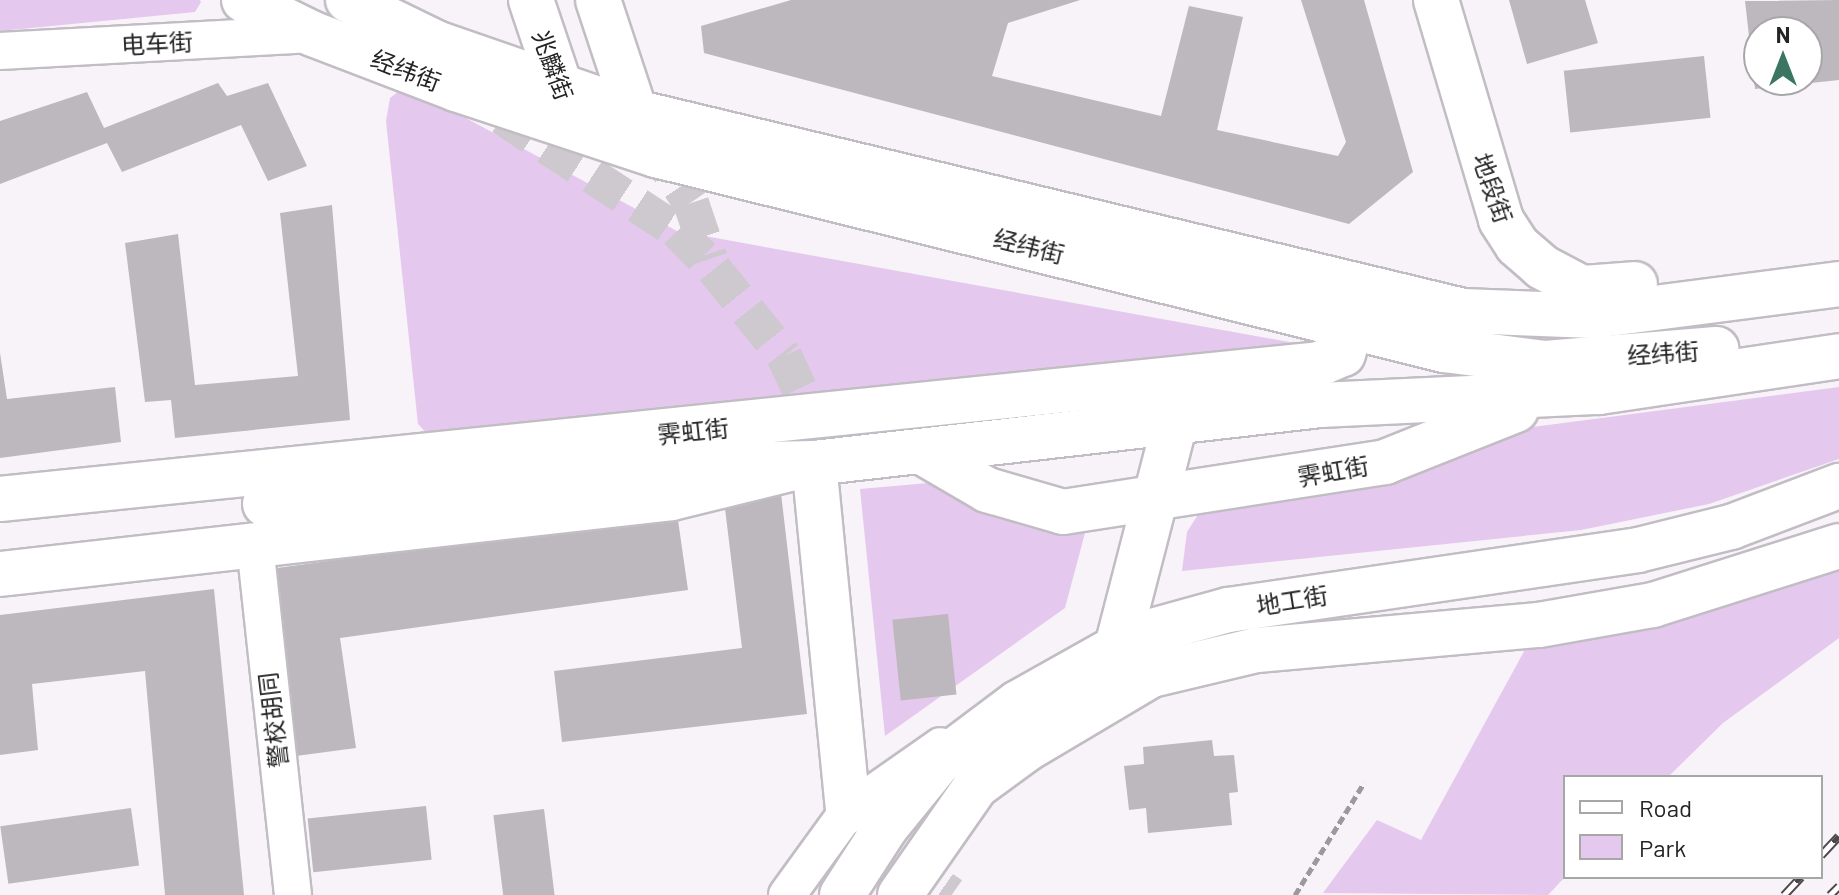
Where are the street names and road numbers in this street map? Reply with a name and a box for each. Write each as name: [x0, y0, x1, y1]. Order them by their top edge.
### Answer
street label: 兆麟街: [527, 26, 579, 104]
street label: 电车街: [120, 27, 194, 59]
street label: 经纬街: [367, 44, 445, 96]
street label: 地段街: [1468, 149, 1518, 227]
street label: 经纬街: [991, 223, 1067, 269]
street label: 经纬街: [1626, 336, 1700, 370]
street label: 霁虹街: [656, 413, 730, 449]
street label: 霁虹街: [1295, 451, 1371, 491]
street label: 地工街: [1254, 580, 1330, 620]
street label: 警校胡同: [253, 671, 293, 769]

